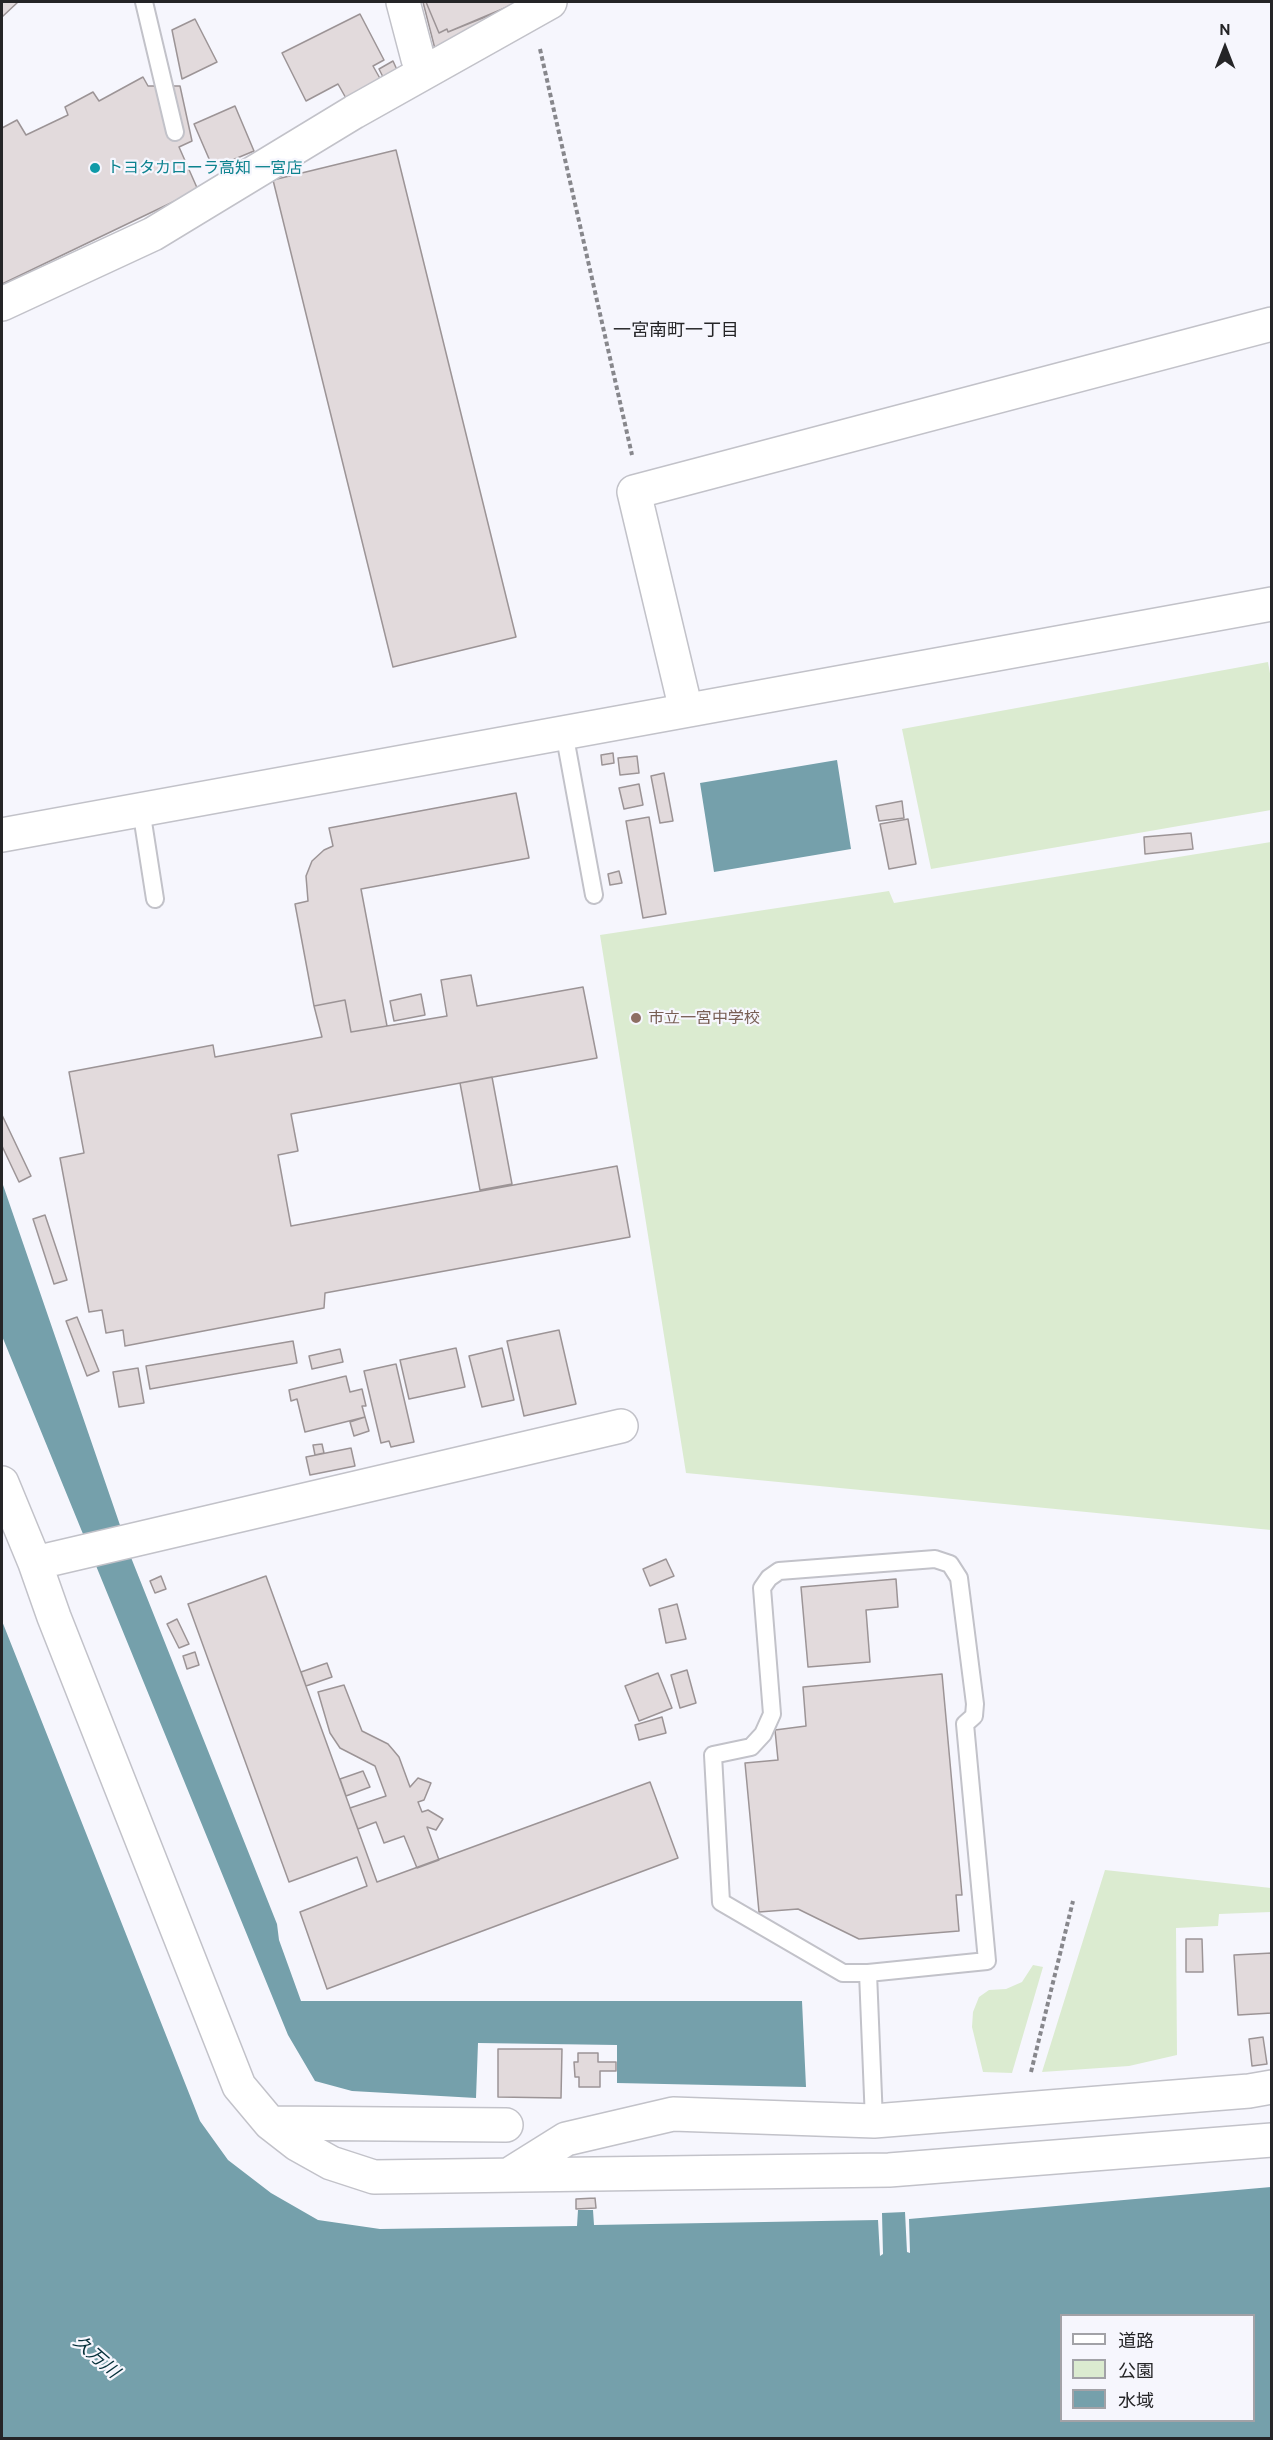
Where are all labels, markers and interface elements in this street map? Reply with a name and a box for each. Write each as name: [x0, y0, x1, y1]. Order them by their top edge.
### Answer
north arrow: [1195, 18, 1255, 78]
text: N: [1219, 20, 1231, 39]
place label: トヨタカローラ高知 一宮店: [107, 158, 303, 178]
marker: トヨタカローラ高知 一宮店: [88, 161, 102, 175]
district label: 一宮南町一丁目: [613, 320, 739, 342]
place label: 市立一宮中学校: [648, 1008, 760, 1028]
marker: 市立一宮中学校: [629, 1011, 643, 1025]
legend: [1060, 2314, 1255, 2422]
text: 道路: [1118, 2330, 1154, 2352]
water label: 久万川: [69, 2331, 123, 2383]
text: 公園: [1118, 2360, 1154, 2382]
text: 水域: [1118, 2390, 1154, 2412]

